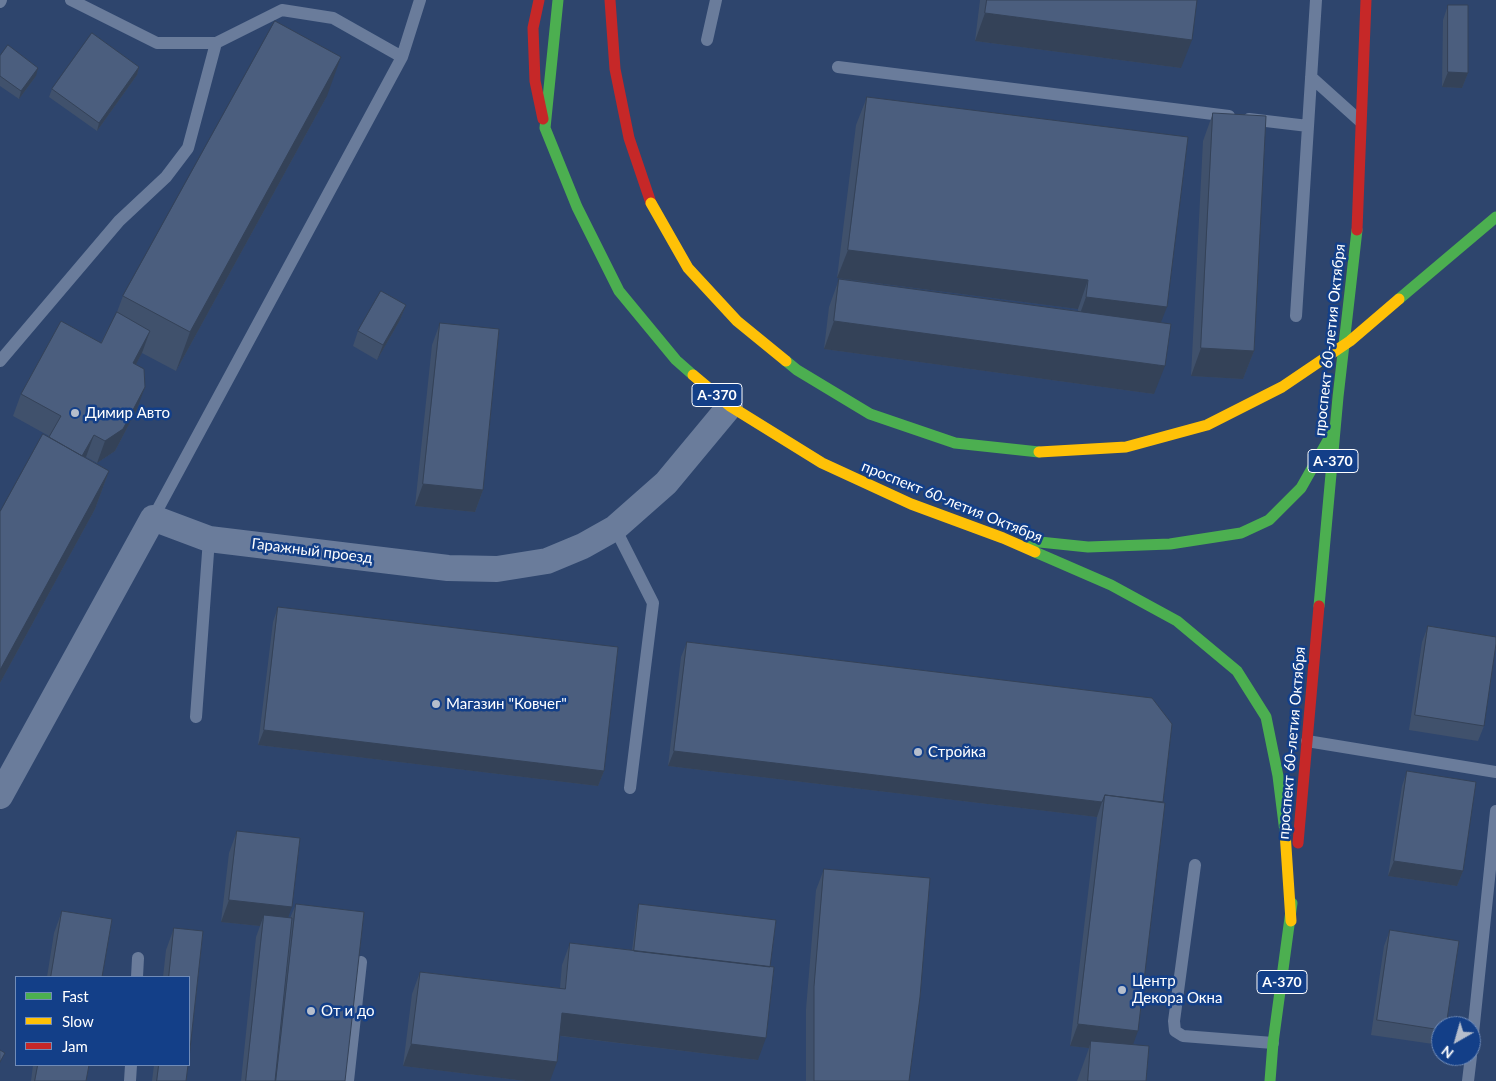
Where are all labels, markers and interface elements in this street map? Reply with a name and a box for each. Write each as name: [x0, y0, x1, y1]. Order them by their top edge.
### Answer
street label: проспект 60-летия Октября: [1311, 243, 1349, 437]
road number: А-370: [692, 384, 742, 406]
place label: Димир Авто: [85, 404, 170, 422]
marker: Димир Авто: [69, 407, 81, 419]
road number: А-370: [1308, 450, 1358, 472]
street label: проспект 60-летия Октября: [859, 457, 1045, 547]
street label: Гаражный проезд: [250, 535, 374, 567]
street label: проспект 60-летия Октября: [1275, 646, 1309, 840]
place label: Магазин "Ковчег": [446, 695, 567, 713]
marker: Магазин "Ковчег": [430, 698, 442, 710]
place label: Стройка: [928, 743, 986, 761]
marker: Стройка: [912, 746, 924, 758]
road number: А-370: [1257, 970, 1307, 994]
place label: Центр Декора Окна: [1132, 972, 1222, 1007]
legend: [15, 976, 190, 1066]
marker: Центр Декора Окна: [1116, 984, 1128, 996]
text: Fast: [62, 987, 89, 1005]
place label: От и до: [321, 1002, 375, 1020]
marker: От и до: [305, 1005, 317, 1017]
text: Slow: [62, 1012, 94, 1030]
north arrow: [1431, 1016, 1481, 1066]
text: Jam: [62, 1037, 88, 1055]
text: N: [1438, 1042, 1457, 1062]

